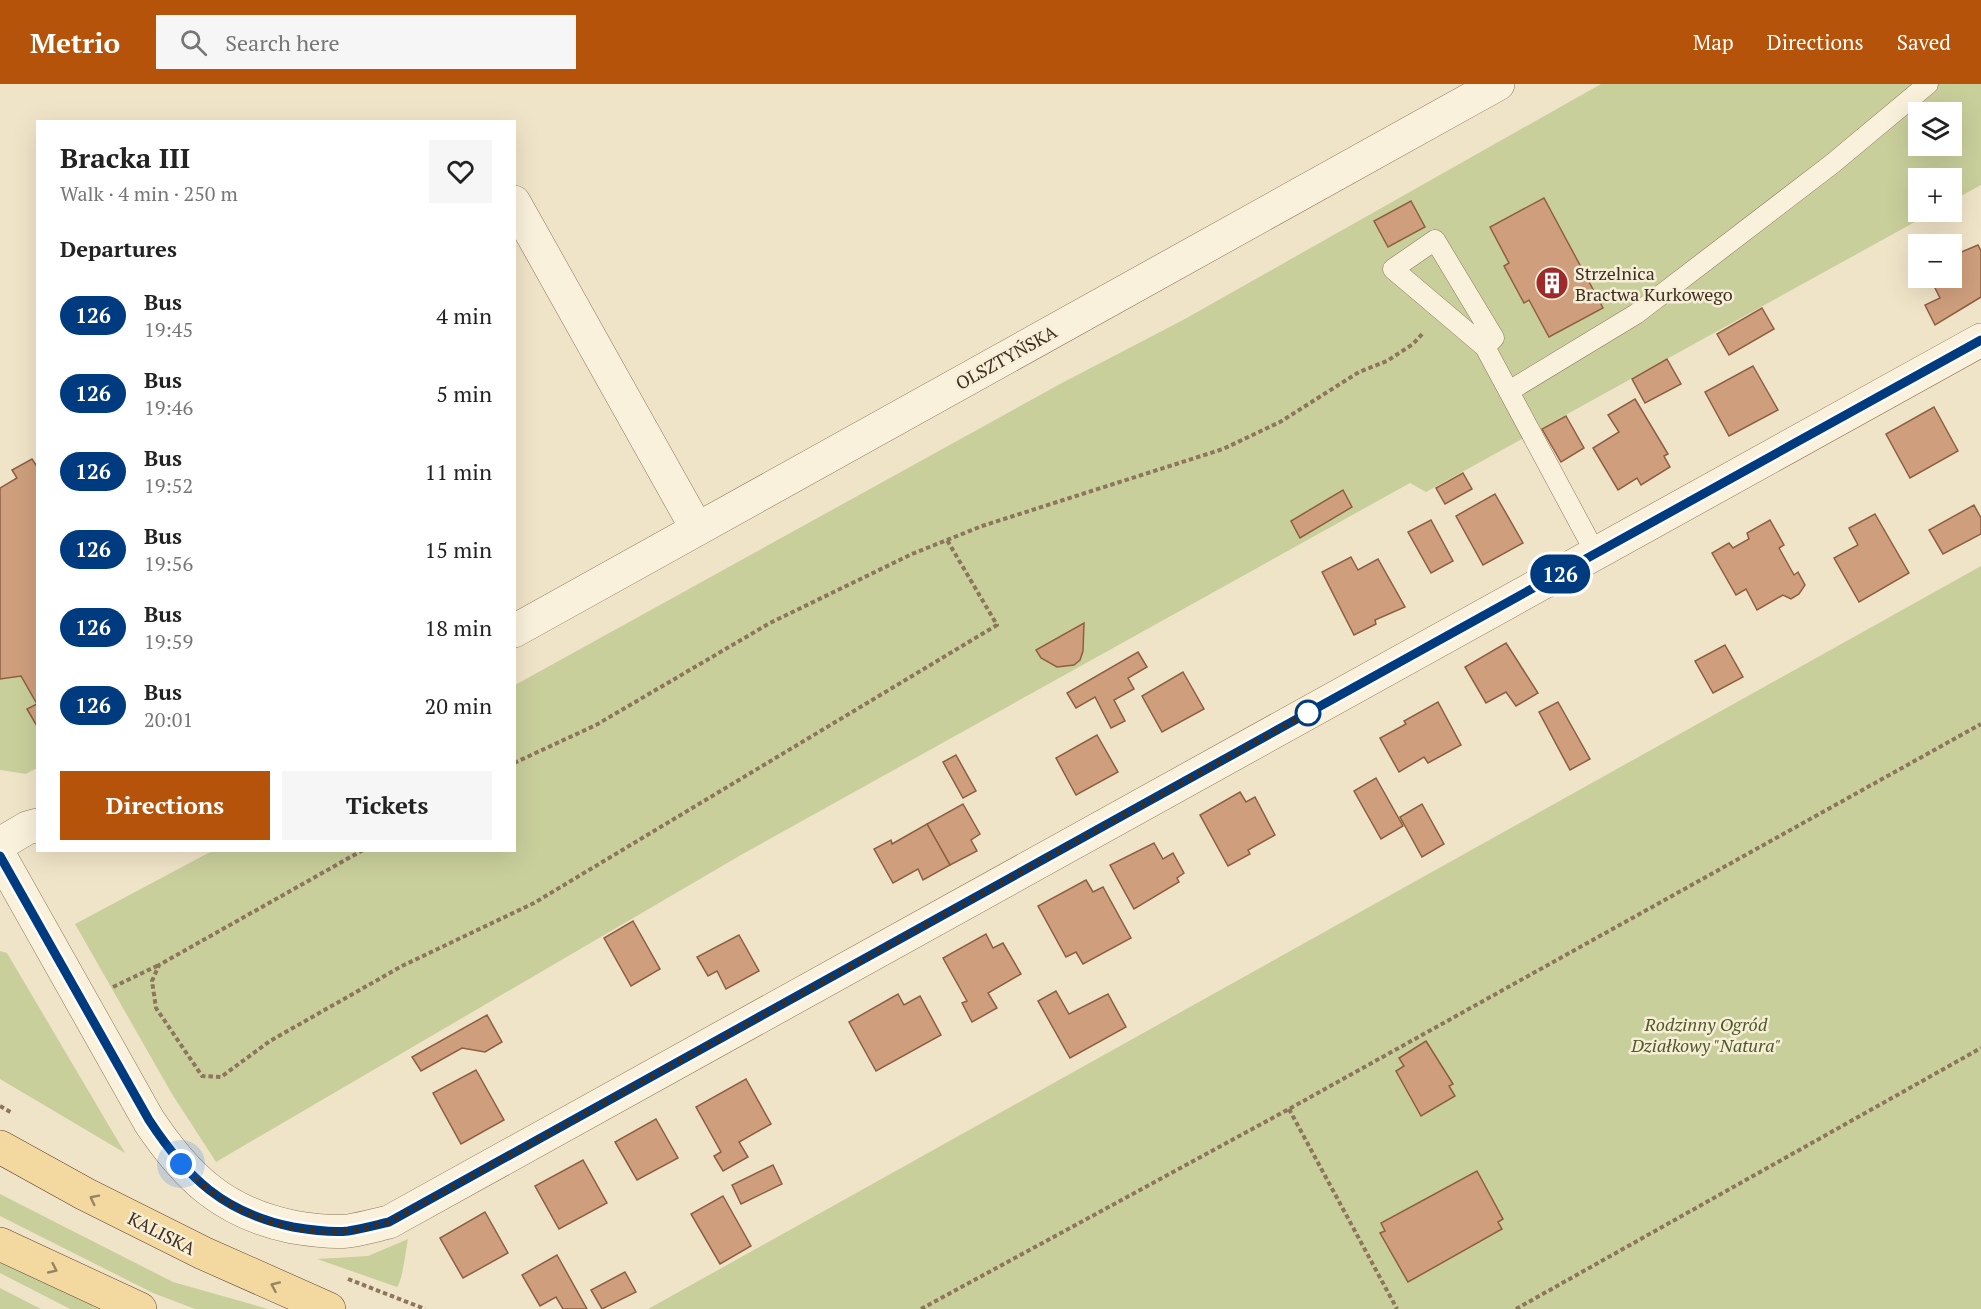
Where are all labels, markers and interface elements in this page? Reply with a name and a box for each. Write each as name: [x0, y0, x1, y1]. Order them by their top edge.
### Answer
search box: [156, 15, 576, 69]
text: Metrio: [30, 24, 120, 61]
icon: search: [177, 26, 210, 59]
text: Search here: [225, 28, 340, 57]
text: Map: [1693, 28, 1734, 56]
text: Directions: [1767, 28, 1864, 56]
text: Saved: [1897, 28, 1951, 56]
map controls: [1908, 102, 1962, 288]
button: layers: [1908, 102, 1962, 156]
text: Bracka III: [60, 139, 190, 176]
button: heart: [429, 140, 492, 203]
button: +: [1908, 168, 1962, 222]
text: Walk · 4 min · 250 m: [60, 180, 238, 207]
text: Departures: [60, 234, 177, 263]
button: −: [1908, 234, 1962, 288]
place label: Strzelnica Bractwa Kurkowego: [1575, 261, 1733, 306]
building icon: Strzelnica Bractwa Kurkowego: [1534, 265, 1570, 301]
text: Bus: [144, 287, 182, 316]
text: 126: [75, 301, 111, 329]
text: 4 min: [436, 301, 492, 330]
text: 19:45: [144, 316, 193, 343]
street label: OLSZTYŃSKA: [951, 319, 1062, 395]
text: Bus: [144, 365, 182, 394]
text: 126: [75, 379, 111, 407]
text: 5 min: [436, 379, 492, 408]
text: 19:46: [144, 394, 193, 421]
text: Bus: [144, 443, 182, 472]
text: 126: [75, 457, 111, 485]
text: 11 min: [425, 457, 492, 486]
text: 19:52: [144, 472, 193, 499]
text: Bus: [144, 521, 182, 550]
text: 126: [75, 535, 111, 563]
text: 15 min: [425, 535, 492, 564]
text: 19:56: [144, 550, 193, 577]
line badge: 126: [1526, 554, 1594, 594]
text: 126: [1542, 560, 1578, 588]
text: Bus: [144, 599, 182, 628]
text: 126: [75, 613, 111, 641]
text: 18 min: [425, 613, 492, 642]
text: 19:59: [144, 628, 193, 655]
text: Bus: [144, 677, 182, 706]
text: 126: [75, 691, 111, 719]
text: 20 min: [425, 691, 492, 720]
unlabelled marker: [1295, 700, 1321, 726]
text: 20:01: [144, 706, 193, 733]
button: Directions: [60, 771, 270, 840]
button: Tickets: [282, 771, 492, 840]
park label: Rodzinny Ogród Działkowy "Natura": [1630, 1012, 1781, 1057]
your location: [166, 1149, 196, 1179]
one-way arrow: [90, 1195, 101, 1206]
street label: KALISKA: [124, 1206, 201, 1261]
one-way arrow: [47, 1262, 58, 1274]
one-way arrow: [271, 1281, 282, 1293]

